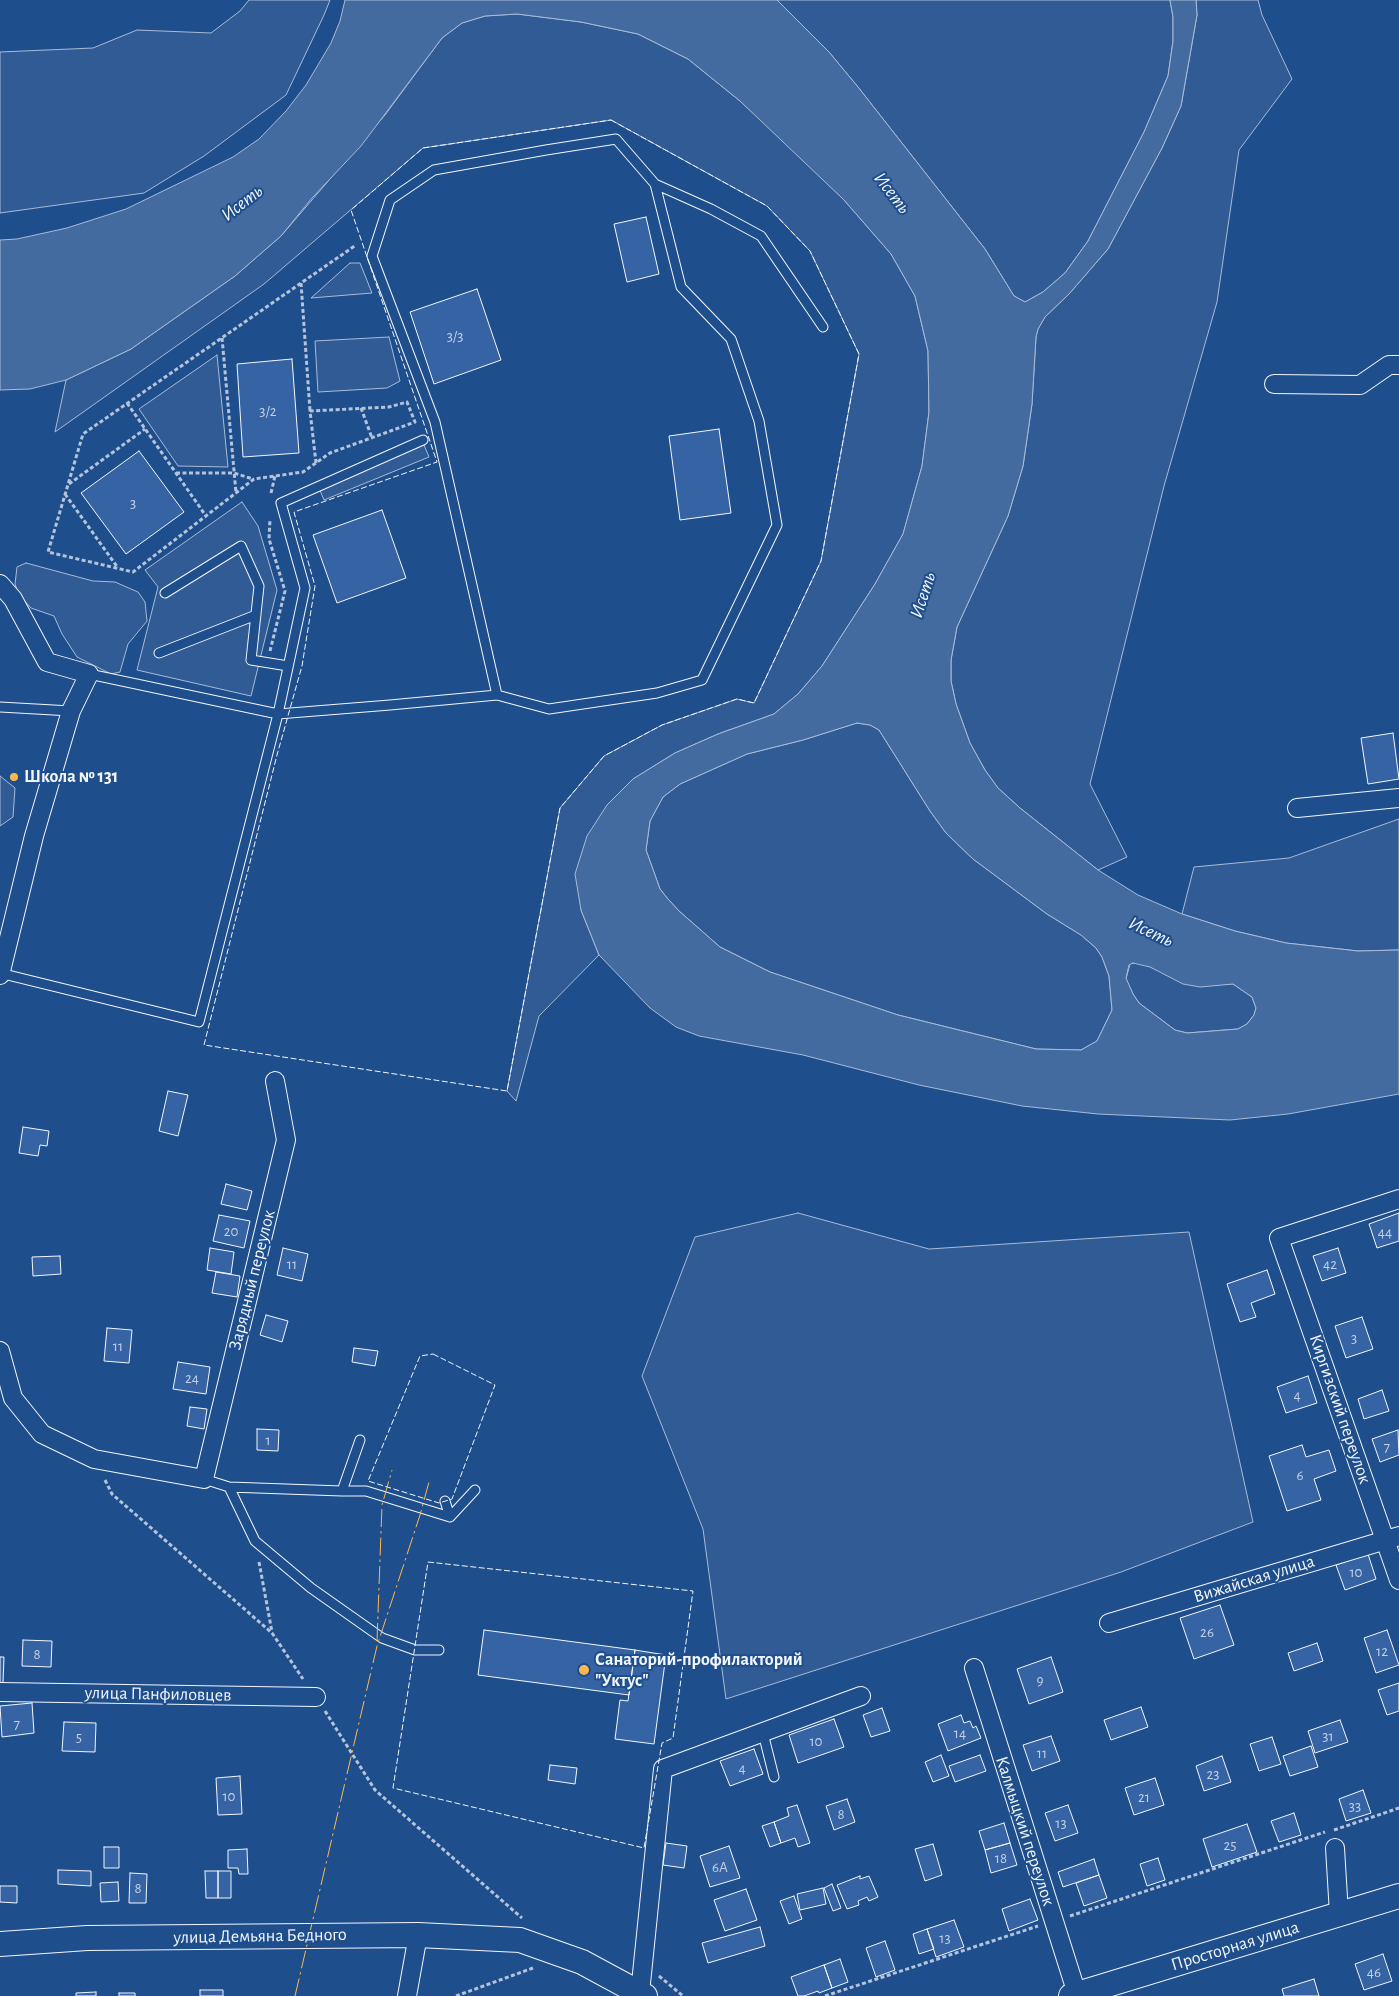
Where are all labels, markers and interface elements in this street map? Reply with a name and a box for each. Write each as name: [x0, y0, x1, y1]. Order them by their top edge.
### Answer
water label: Исеть: [869, 168, 915, 218]
water label: Исеть: [217, 180, 267, 226]
house number: 3/3: [447, 327, 463, 345]
house number: 3/2: [259, 402, 277, 420]
house number: 3: [130, 494, 136, 512]
water label: Исеть: [905, 569, 941, 621]
place label: Школа № 131: [24, 766, 118, 788]
marker: Школа № 131: [8, 771, 20, 783]
water label: Исеть: [1125, 912, 1177, 952]
street label: Зарядный переулок: [224, 1208, 280, 1352]
house number: 20: [224, 1222, 238, 1240]
house number: 44: [1378, 1223, 1392, 1241]
house number: 11: [287, 1255, 297, 1273]
house number: 42: [1323, 1255, 1337, 1273]
house number: 3: [1351, 1329, 1357, 1347]
street label: Киргизский переулок: [1304, 1331, 1376, 1487]
house number: 11: [113, 1337, 123, 1355]
house number: 24: [185, 1369, 199, 1387]
house number: 4: [1293, 1386, 1301, 1404]
house number: 1: [265, 1431, 271, 1449]
house number: 7: [1384, 1438, 1390, 1456]
house number: 6: [1296, 1466, 1304, 1484]
street label: Вижайская улица: [1191, 1550, 1317, 1608]
house number: 10: [1349, 1563, 1363, 1581]
house number: 26: [1200, 1623, 1214, 1641]
house number: 12: [1376, 1642, 1388, 1660]
house number: 8: [33, 1645, 41, 1663]
place label: Санаторий-профилакторий "Уктус": [595, 1649, 803, 1692]
marker: Санаторий-профилакторий "Уктус": [577, 1663, 591, 1677]
house number: 9: [1036, 1671, 1044, 1689]
street label: улица Панфиловцев: [84, 1682, 232, 1706]
house number: 7: [14, 1715, 20, 1733]
house number: 14: [954, 1724, 966, 1742]
house number: 31: [1322, 1727, 1334, 1745]
house number: 5: [76, 1728, 82, 1746]
house number: 10: [809, 1732, 823, 1750]
house number: 11: [1037, 1744, 1047, 1762]
street label: Калмыцкий переулок: [991, 1754, 1059, 1908]
house number: 4: [738, 1759, 746, 1777]
house number: 23: [1206, 1765, 1220, 1783]
house number: 10: [222, 1787, 236, 1805]
house number: 21: [1138, 1788, 1150, 1806]
house number: 33: [1349, 1797, 1361, 1815]
house number: 8: [837, 1805, 845, 1823]
house number: 13: [1055, 1814, 1067, 1832]
house number: 25: [1223, 1836, 1237, 1854]
house number: 18: [995, 1849, 1007, 1867]
house number: 6А: [712, 1858, 728, 1876]
house number: 8: [134, 1879, 142, 1897]
street label: Просторная улица: [1168, 1916, 1302, 1976]
street label: улица Демьяна Бедного: [173, 1924, 347, 1948]
house number: 13: [939, 1929, 951, 1947]
house number: 46: [1367, 1963, 1381, 1981]

